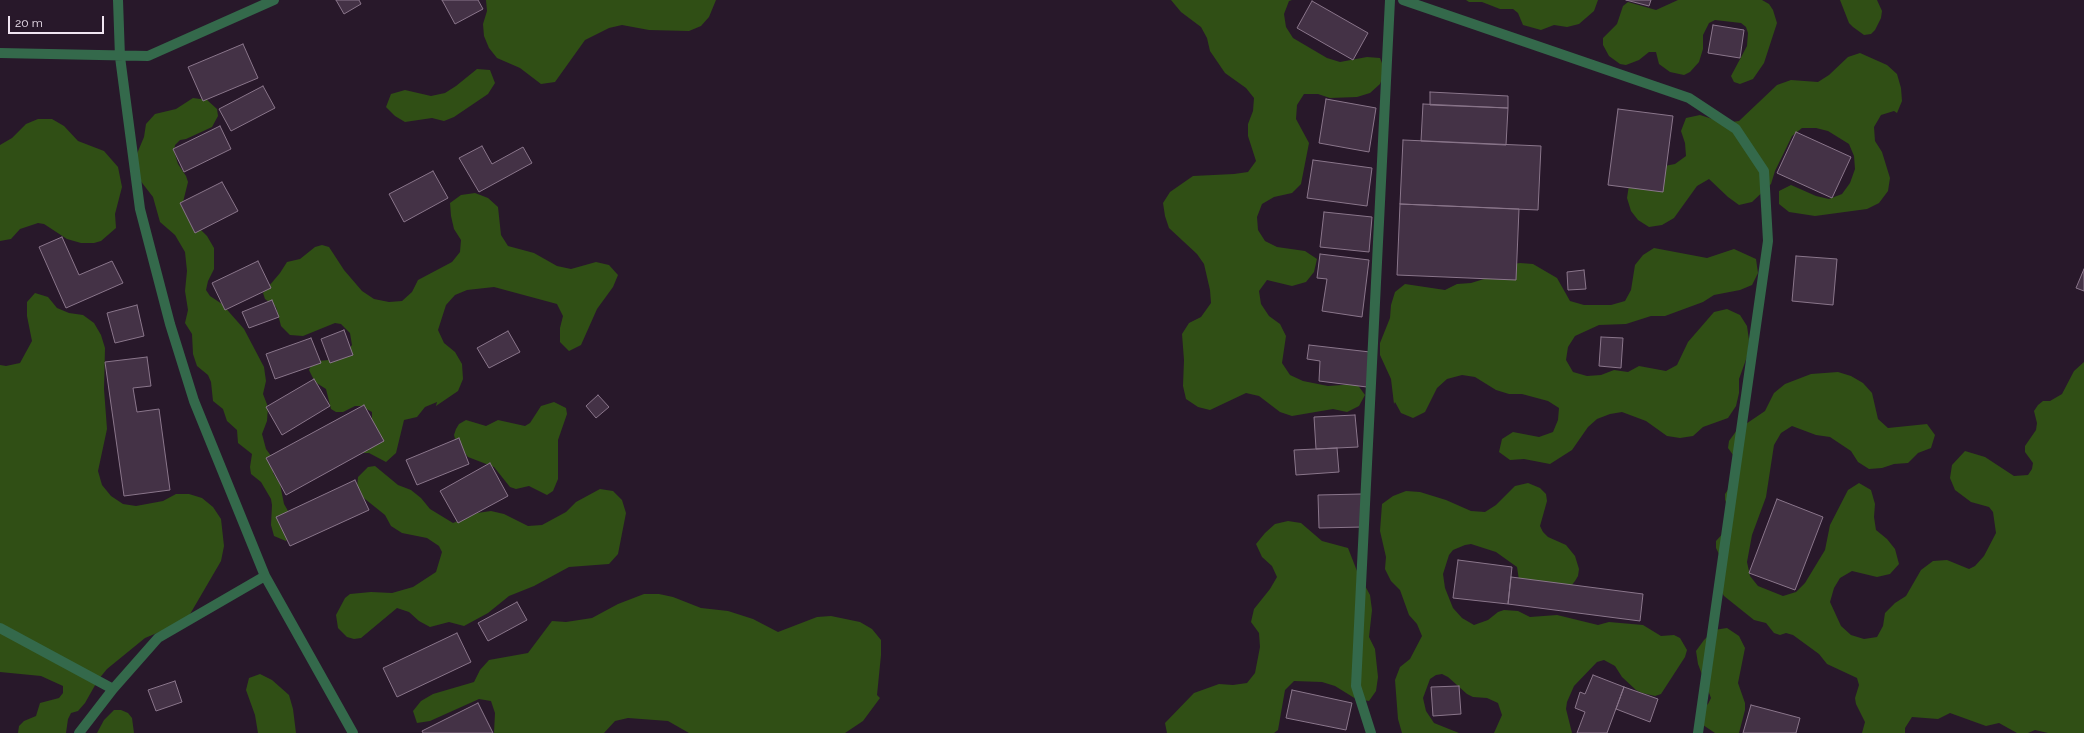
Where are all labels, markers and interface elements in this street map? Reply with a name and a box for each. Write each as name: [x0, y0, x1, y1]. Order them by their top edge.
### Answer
scale bar: [10, 8, 106, 34]
text: 20 m: [15, 16, 43, 30]

